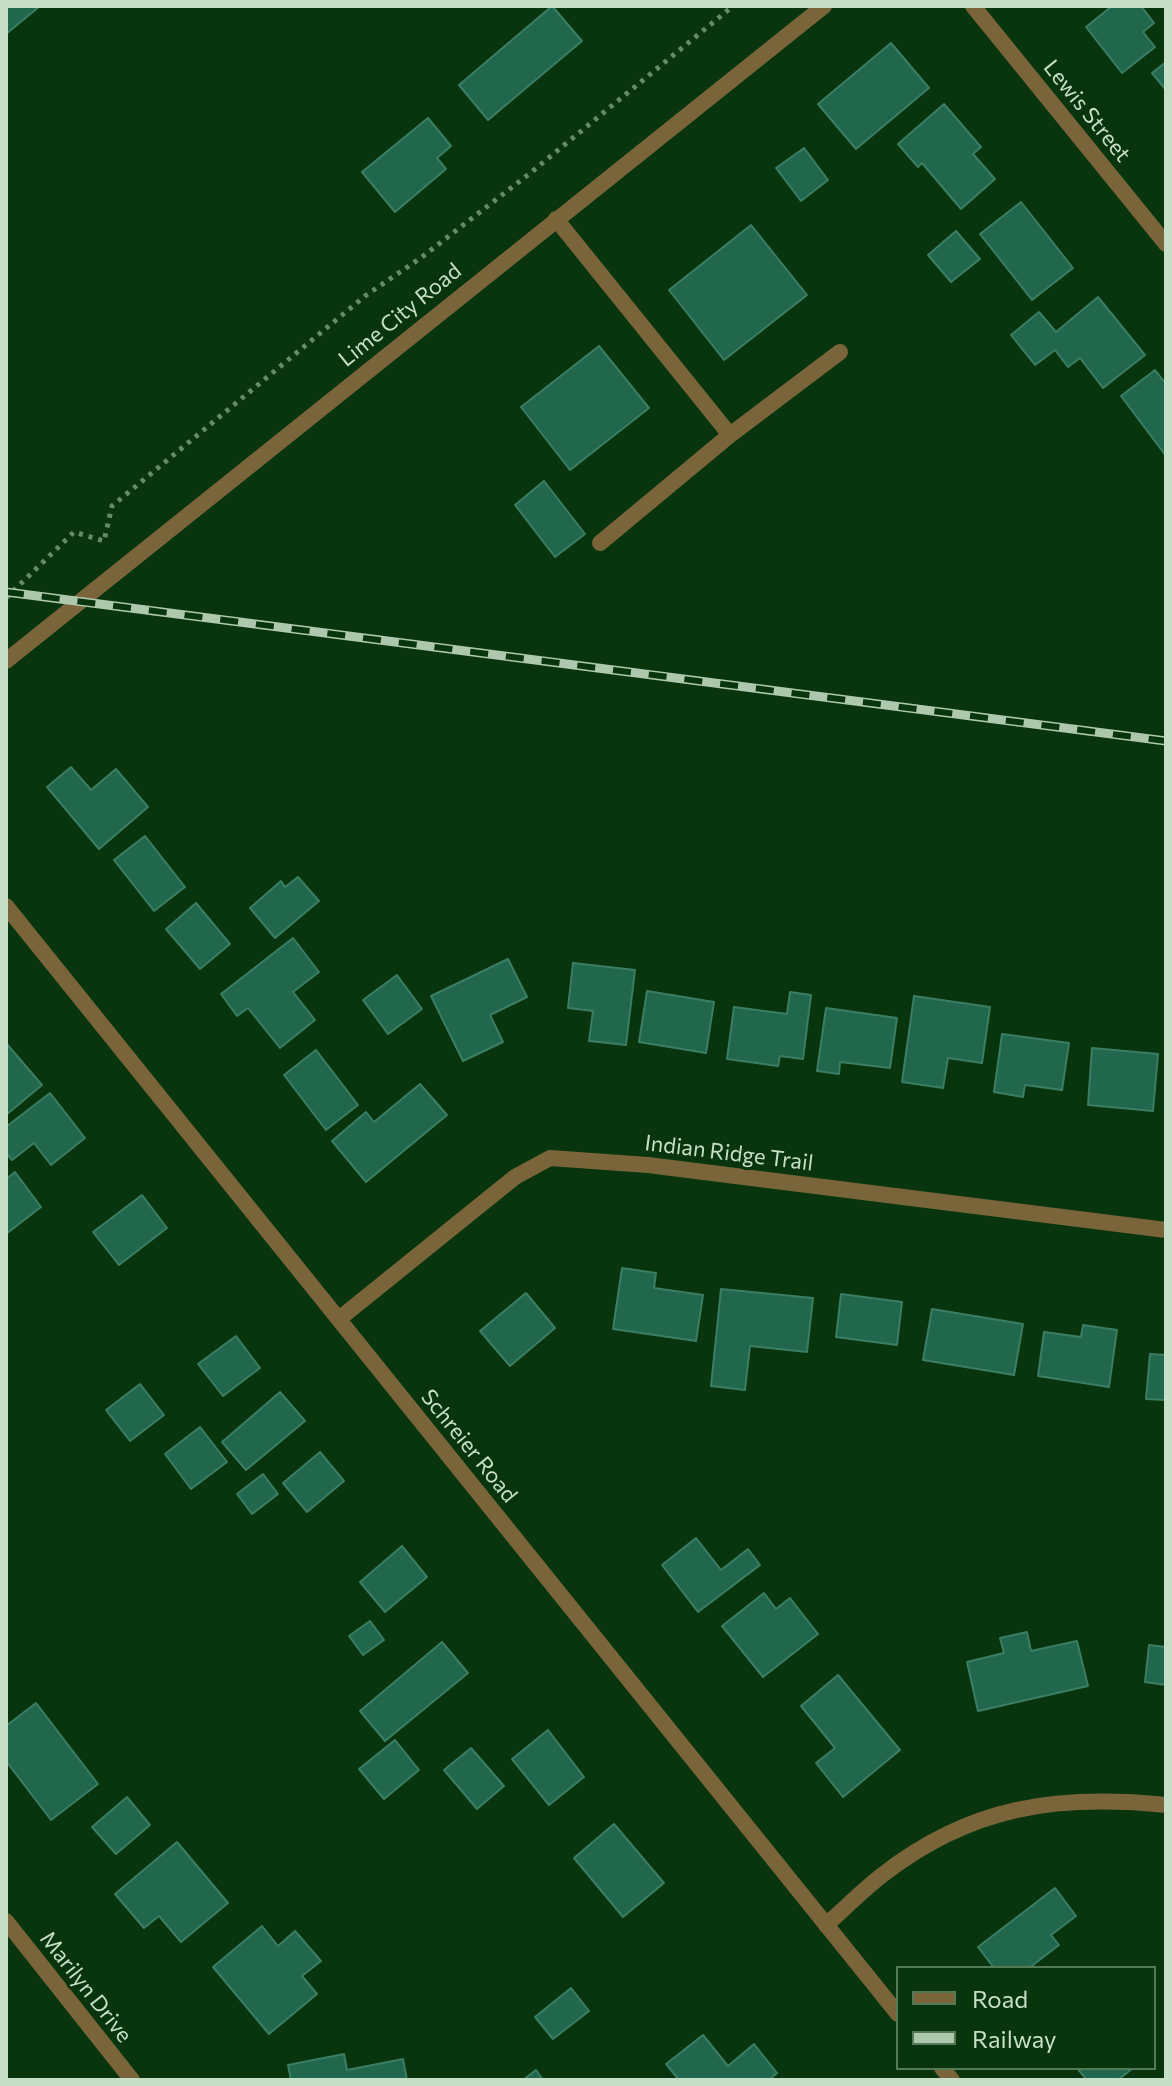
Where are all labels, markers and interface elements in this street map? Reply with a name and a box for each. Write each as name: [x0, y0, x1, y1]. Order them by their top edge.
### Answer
street label: Lewis Street: [1038, 55, 1136, 167]
street label: Lime City Road: [333, 258, 467, 372]
street label: Indian Ridge Trail: [643, 1130, 815, 1176]
street label: Schreier Road: [415, 1384, 523, 1508]
street label: Marilyn Drive: [34, 1926, 138, 2048]
legend: [896, 1966, 1156, 2070]
text: Road: [972, 1984, 1028, 2013]
text: Railway: [972, 2024, 1057, 2053]

